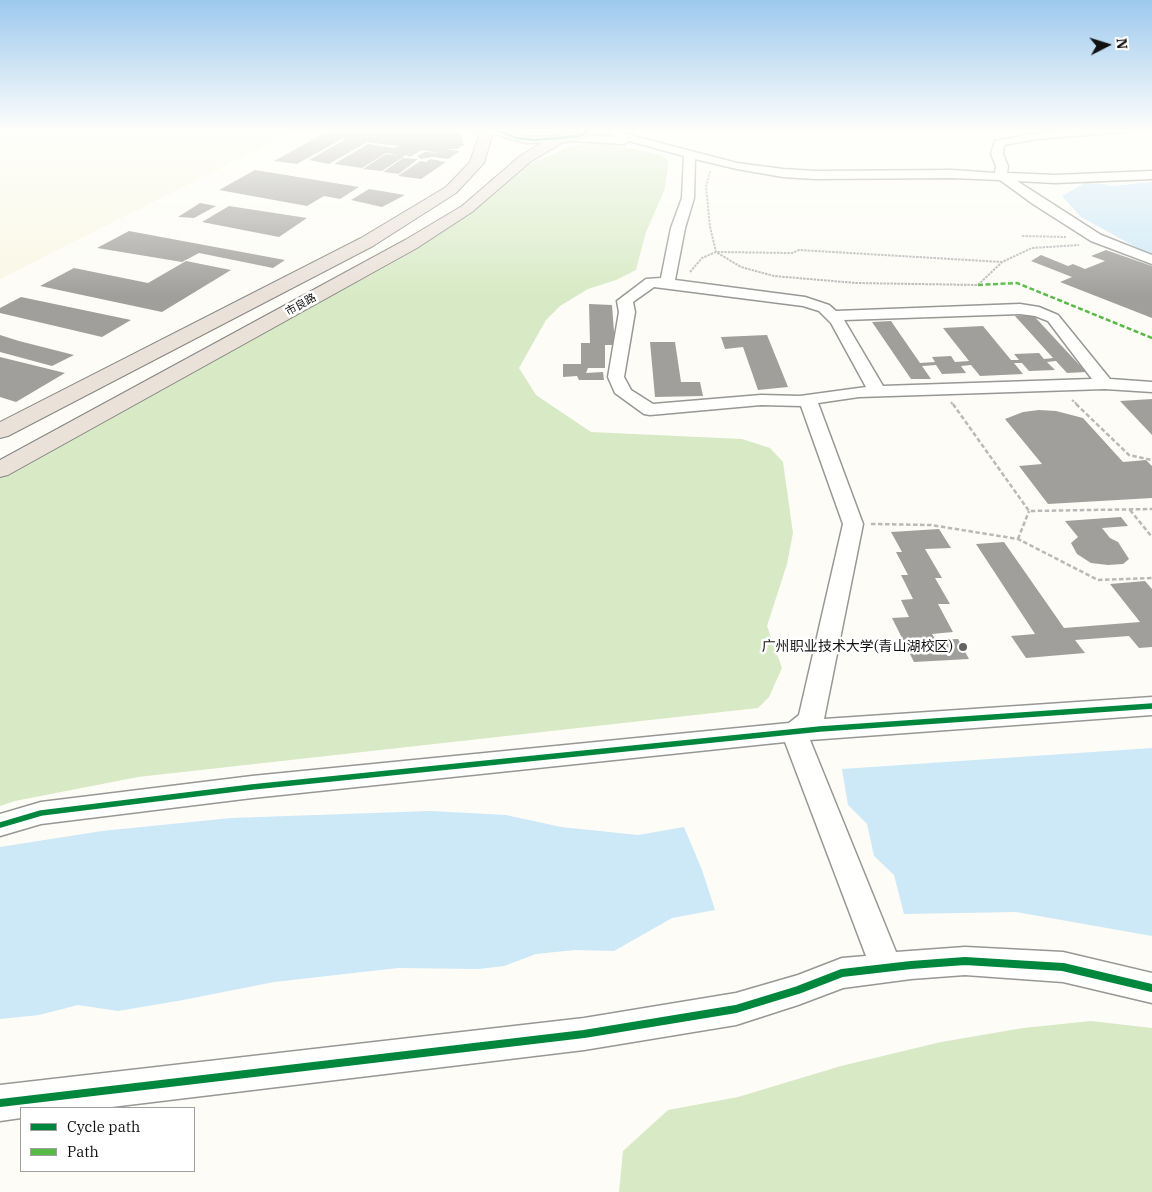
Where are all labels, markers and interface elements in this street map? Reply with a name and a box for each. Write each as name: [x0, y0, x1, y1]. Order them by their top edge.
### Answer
north arrow: [1082, 20, 1132, 70]
text: N: [1112, 37, 1131, 50]
street label: 市良路: [283, 291, 319, 319]
place label: 广州职业技术大学(青山湖校区): [762, 639, 953, 655]
marker: 广州职业技术大学(青山湖校区): [957, 641, 969, 653]
legend: [20, 1107, 195, 1172]
text: Cycle path: [67, 1117, 140, 1136]
text: Path: [67, 1142, 99, 1161]

